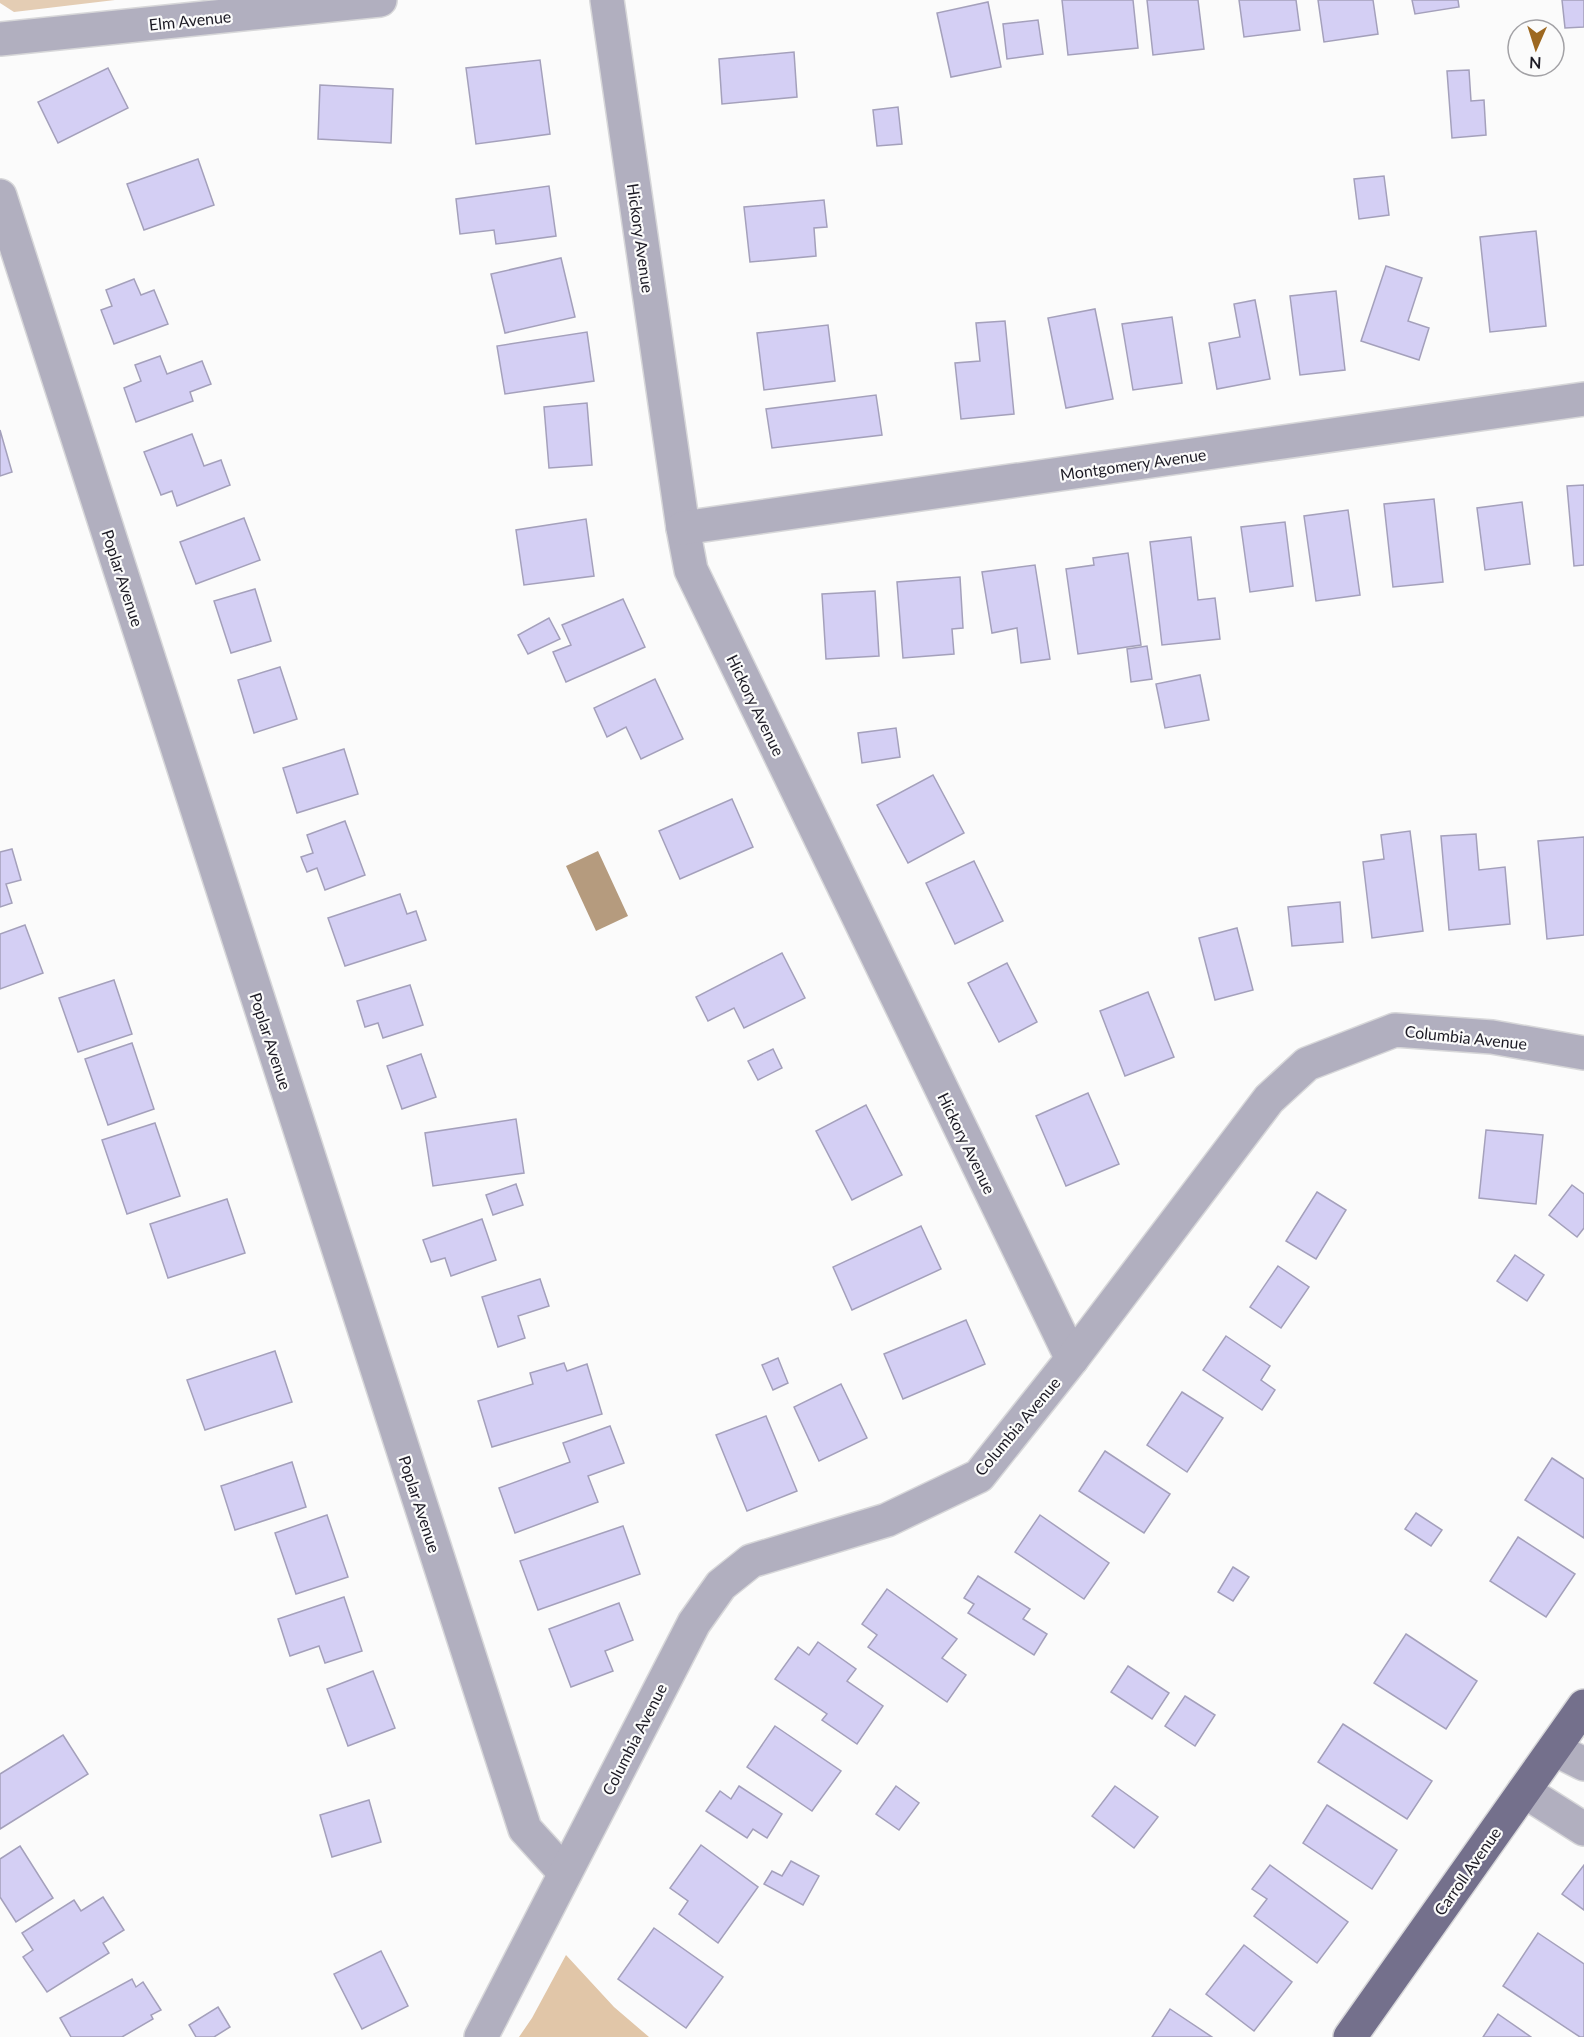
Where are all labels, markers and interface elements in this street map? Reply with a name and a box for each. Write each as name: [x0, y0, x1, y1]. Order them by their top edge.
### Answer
street label: Elm Avenue: [148, 6, 232, 34]
north arrow: [1506, 18, 1566, 78]
text: N: [1529, 54, 1542, 73]
street label: Hickory Avenue: [624, 182, 658, 294]
street label: Montgomery Avenue: [1059, 444, 1207, 484]
street label: Poplar Avenue: [98, 527, 148, 629]
street label: Hickory Avenue: [723, 651, 789, 759]
street label: Poplar Avenue: [246, 990, 296, 1092]
street label: Columbia Avenue: [1404, 1021, 1528, 1053]
street label: Hickory Avenue: [934, 1089, 1000, 1197]
street label: Columbia Avenue: [970, 1373, 1064, 1479]
street label: Poplar Avenue: [395, 1453, 445, 1555]
street label: Columbia Avenue: [598, 1680, 670, 1798]
street label: Carroll Avenue: [1430, 1823, 1504, 1919]

